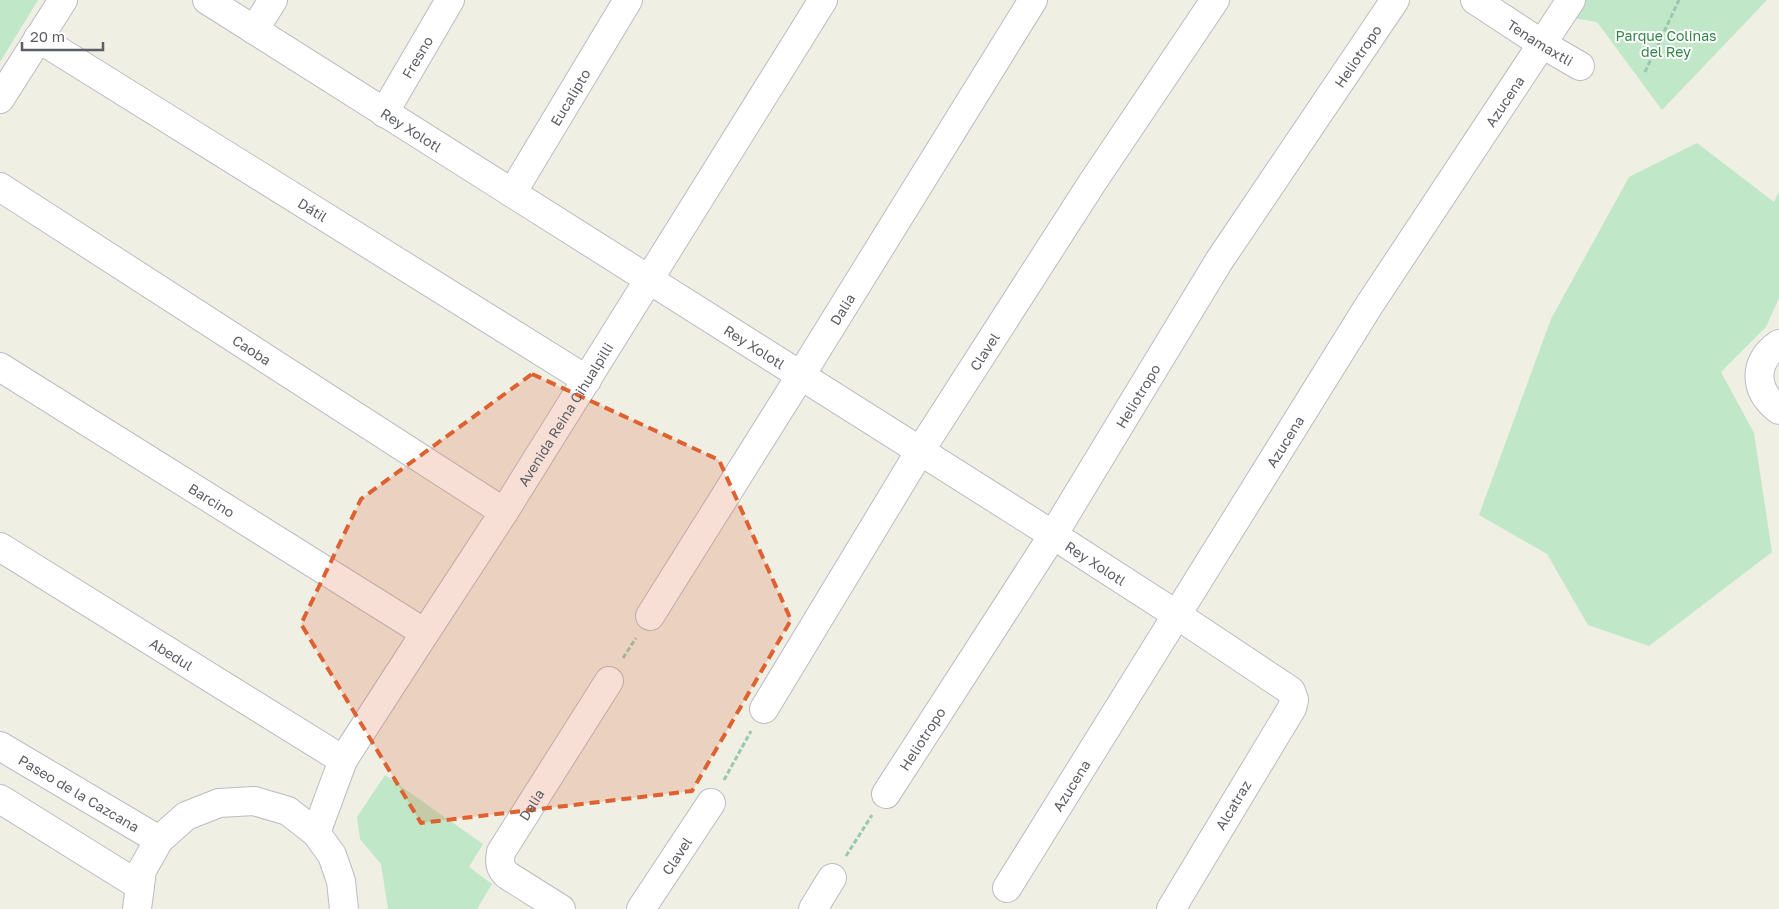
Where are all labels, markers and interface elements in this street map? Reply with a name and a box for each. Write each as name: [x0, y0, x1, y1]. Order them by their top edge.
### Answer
street label: Tenamaxtli: [1505, 15, 1577, 69]
scale bar: [22, 20, 104, 52]
street label: Heliotropo: [1330, 21, 1384, 90]
text: 20 m: [30, 27, 65, 45]
park label: Parque Colinas del Rey: [1615, 27, 1717, 60]
street label: Fresno: [398, 33, 436, 81]
street label: Eucalipto: [546, 65, 593, 129]
street label: Azucena: [1481, 72, 1527, 130]
street label: Rey Xolotl: [378, 104, 445, 155]
street label: Dátil: [295, 194, 331, 225]
street label: Dalia: [826, 290, 858, 328]
street label: Rey Xolotl: [721, 321, 788, 372]
street label: Clavel: [966, 329, 1002, 373]
street label: Caoba: [230, 331, 275, 368]
street label: Avenida Reina Cihualpilli: [514, 339, 616, 489]
street label: Heliotropo: [1112, 361, 1163, 431]
street label: Azucena: [1262, 412, 1307, 470]
street label: Barcino: [186, 479, 238, 520]
street label: Rey Xolotl: [1062, 537, 1129, 588]
street label: Abedul: [147, 634, 196, 673]
street label: Heliotropo: [895, 704, 948, 773]
street label: Paseo de la Cazcana: [16, 751, 143, 835]
street label: Azucena: [1048, 756, 1093, 814]
street label: Alcatraz: [1212, 777, 1254, 833]
street label: Dalia: [515, 786, 547, 823]
street label: Clavel: [658, 833, 695, 878]

